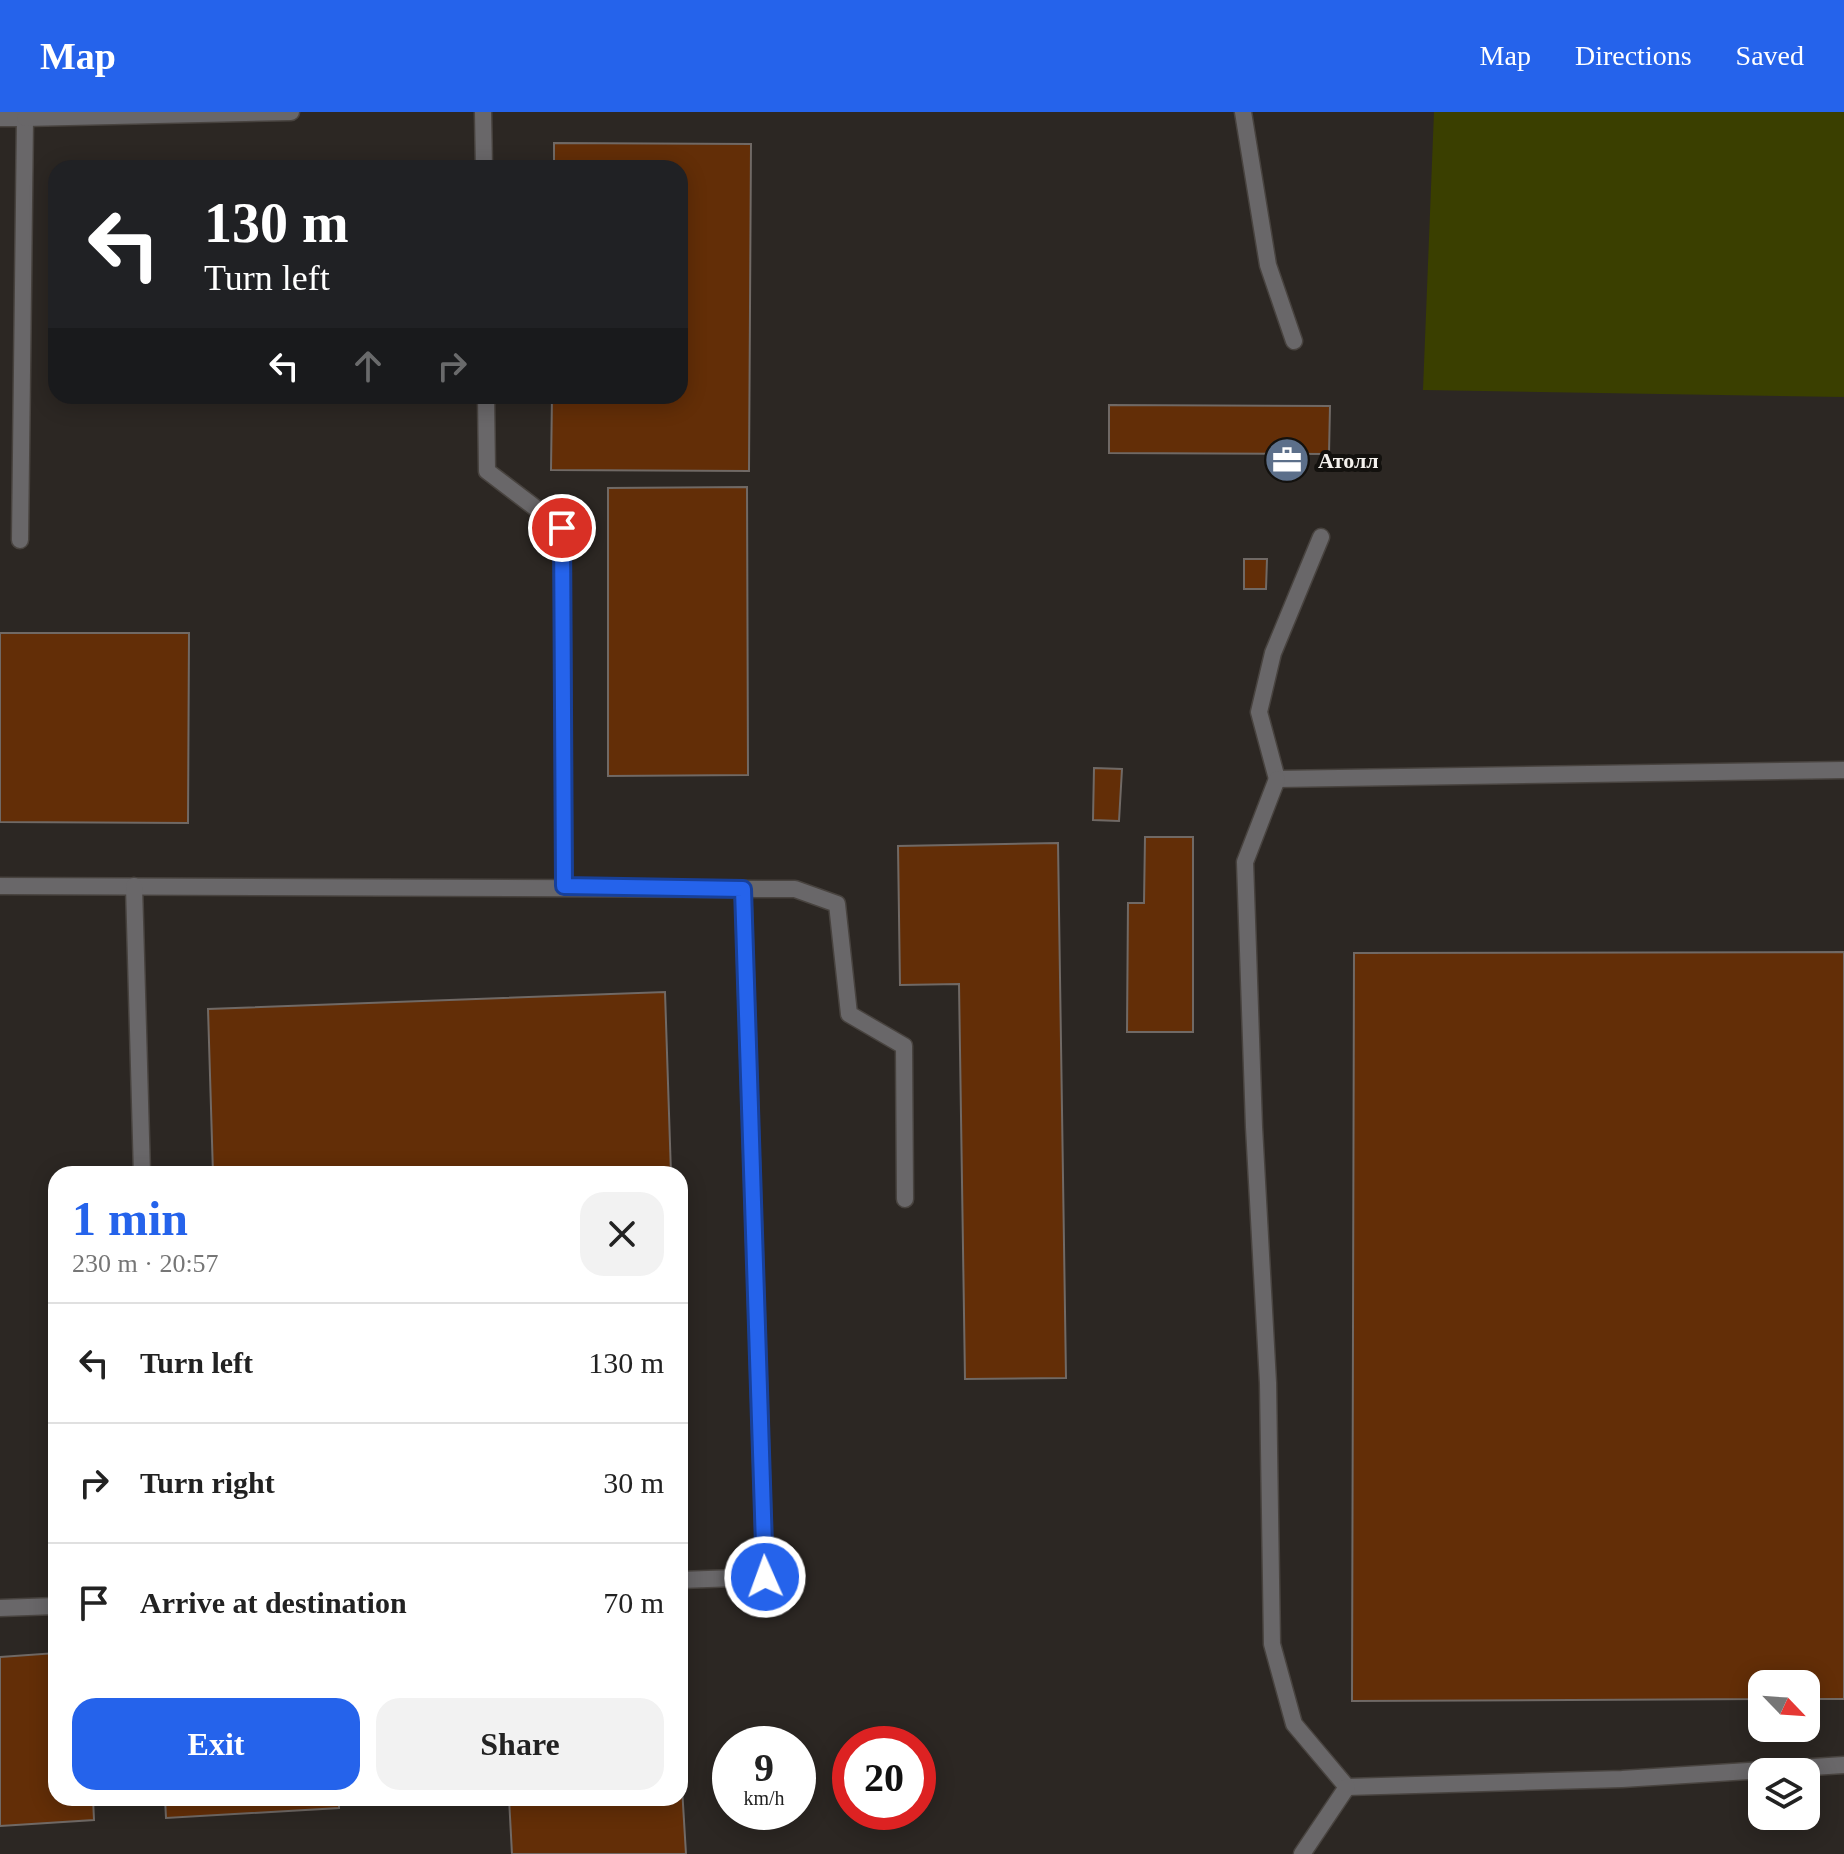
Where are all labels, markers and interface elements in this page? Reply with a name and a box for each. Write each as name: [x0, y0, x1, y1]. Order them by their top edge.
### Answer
text: Map: [40, 35, 116, 77]
text: Map: [1480, 40, 1531, 71]
text: Directions: [1575, 40, 1692, 71]
text: Saved: [1736, 40, 1804, 71]
icon: left: [72, 192, 176, 296]
text: 130 m: [204, 192, 349, 254]
text: Turn left: [204, 258, 330, 298]
icon: left: [262, 344, 306, 388]
icon: ahead: [346, 344, 390, 388]
icon: right: [430, 344, 474, 388]
office icon: Атолл: [1263, 436, 1311, 484]
place label: Атолл: [1318, 448, 1379, 473]
pin: [528, 494, 596, 562]
icon: arrive: [540, 506, 584, 550]
text: 1 min: [72, 1192, 188, 1245]
button: close: [580, 1192, 664, 1276]
text: 230 m · 20:57: [72, 1249, 219, 1278]
icon: left: [72, 1341, 116, 1385]
text: Turn left: [140, 1346, 253, 1379]
text: 130 m: [588, 1346, 664, 1379]
icon: right: [72, 1461, 116, 1505]
text: Turn right: [140, 1466, 275, 1499]
text: 30 m: [603, 1466, 664, 1499]
position arrow: [723, 1535, 807, 1619]
icon: arrive: [72, 1581, 116, 1625]
text: Arrive at destination: [140, 1586, 407, 1619]
text: 70 m: [603, 1586, 664, 1619]
north arrow: [1748, 1670, 1820, 1742]
map controls: [1748, 1670, 1820, 1830]
button: Exit: [72, 1698, 360, 1790]
button: Share: [376, 1698, 664, 1790]
speed limit sign: 20: [832, 1726, 936, 1830]
text: 9: [754, 1745, 774, 1790]
button: layers: [1748, 1758, 1820, 1830]
text: km/h: [743, 1787, 785, 1809]

